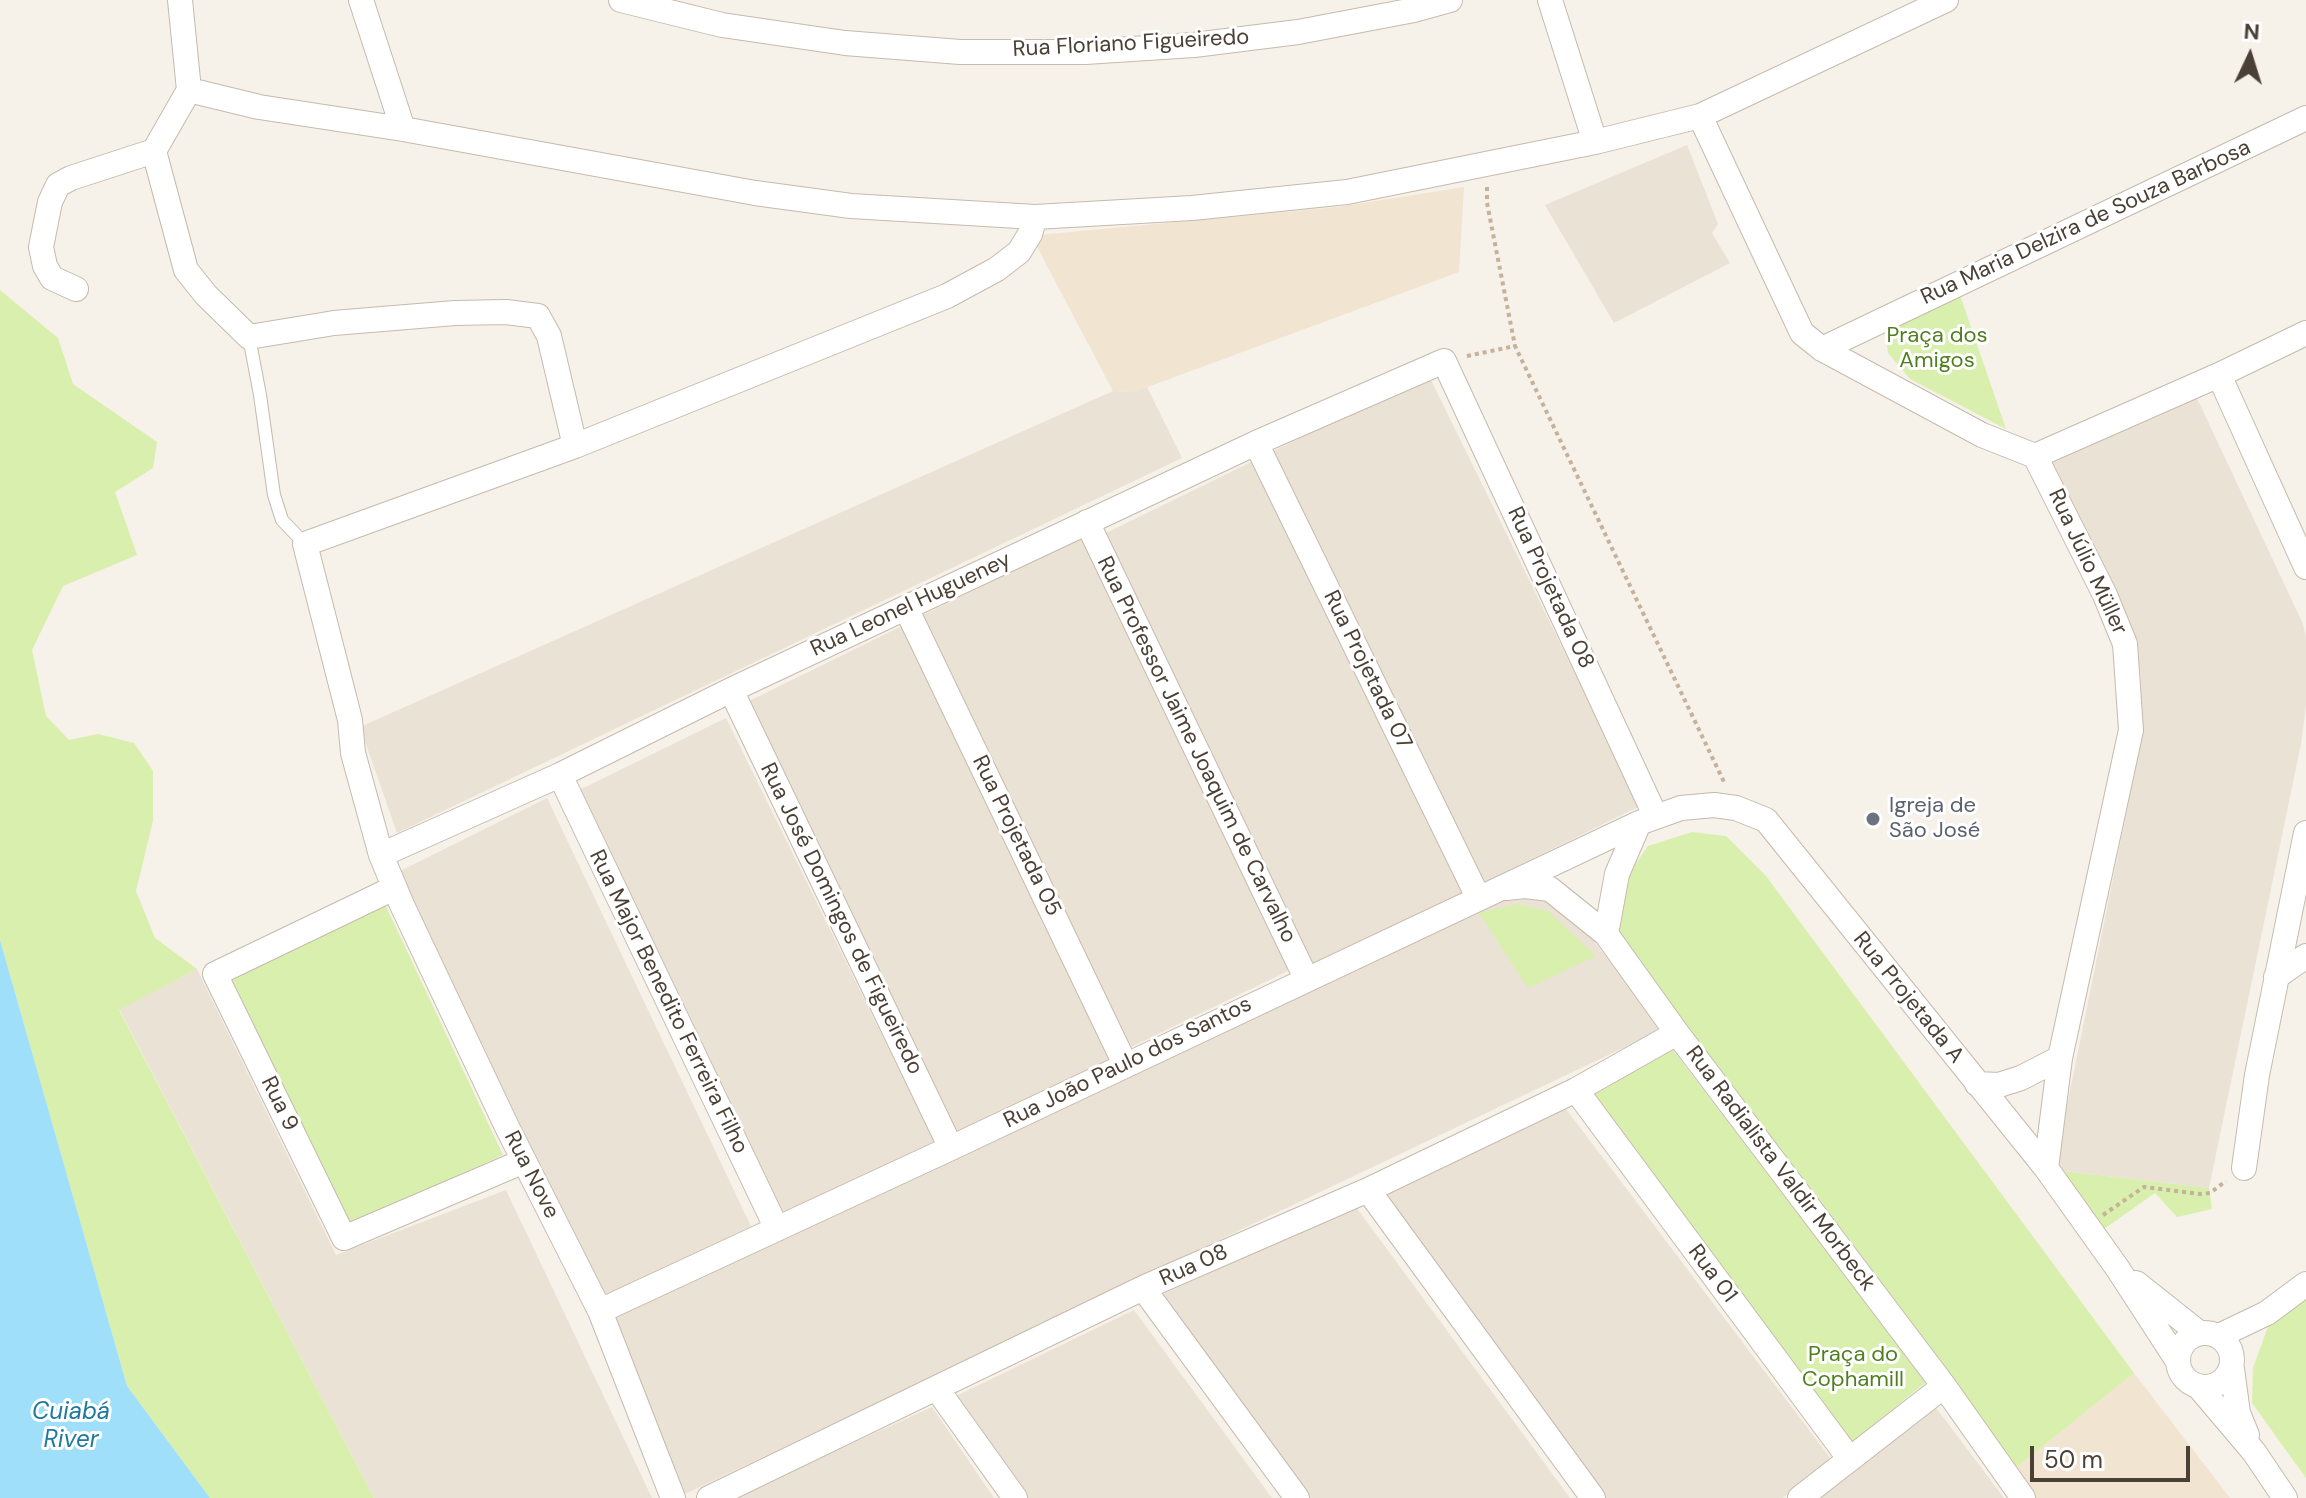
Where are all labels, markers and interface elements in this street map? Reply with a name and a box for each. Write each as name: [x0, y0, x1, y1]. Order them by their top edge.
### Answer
north arrow: [2210, 16, 2290, 96]
text: N: [2243, 17, 2261, 47]
street label: Rua Floriano Figueiredo: [1012, 25, 1250, 63]
street label: Rua Maria Delzira de Souza Barbosa: [1917, 135, 2255, 311]
park label: Praça dos Amigos: [1886, 323, 1988, 374]
street label: Rua Júlio Müller: [2042, 485, 2132, 639]
street label: Rua Projetada 08: [1501, 503, 1599, 673]
street label: Rua Leonel Hugueney: [807, 547, 1015, 663]
street label: Rua Professor Jaime Joaquim de Carvalho: [1091, 552, 1301, 948]
street label: Rua Projetada 07: [1317, 586, 1417, 754]
street label: Rua Projetada 05: [966, 751, 1066, 921]
street label: Rua José Domingos de Figueiredo: [754, 759, 928, 1079]
place label: Igreja de São José: [1889, 793, 1980, 844]
marker: Igreja de São José: [1864, 810, 1882, 828]
street label: Rua Major Benedito Ferreira Filho: [583, 846, 753, 1158]
street label: Rua Projetada A: [1847, 927, 1969, 1069]
street label: Rua João Paulo dos Santos: [1000, 991, 1256, 1135]
street label: Rua Radialista Valdir Morbeck: [1679, 1041, 1881, 1297]
street label: Rua 9: [255, 1072, 303, 1136]
street label: Rua Nove: [498, 1127, 564, 1223]
street label: Rua 08: [1156, 1239, 1232, 1293]
street label: Rua 01: [1682, 1240, 1742, 1308]
park label: Praça do Cophamill: [1802, 1342, 1904, 1394]
water label: Cuiabá River: [32, 1399, 110, 1455]
scale bar: [2034, 1430, 2194, 1480]
text: 50 m: [2044, 1444, 2103, 1475]

